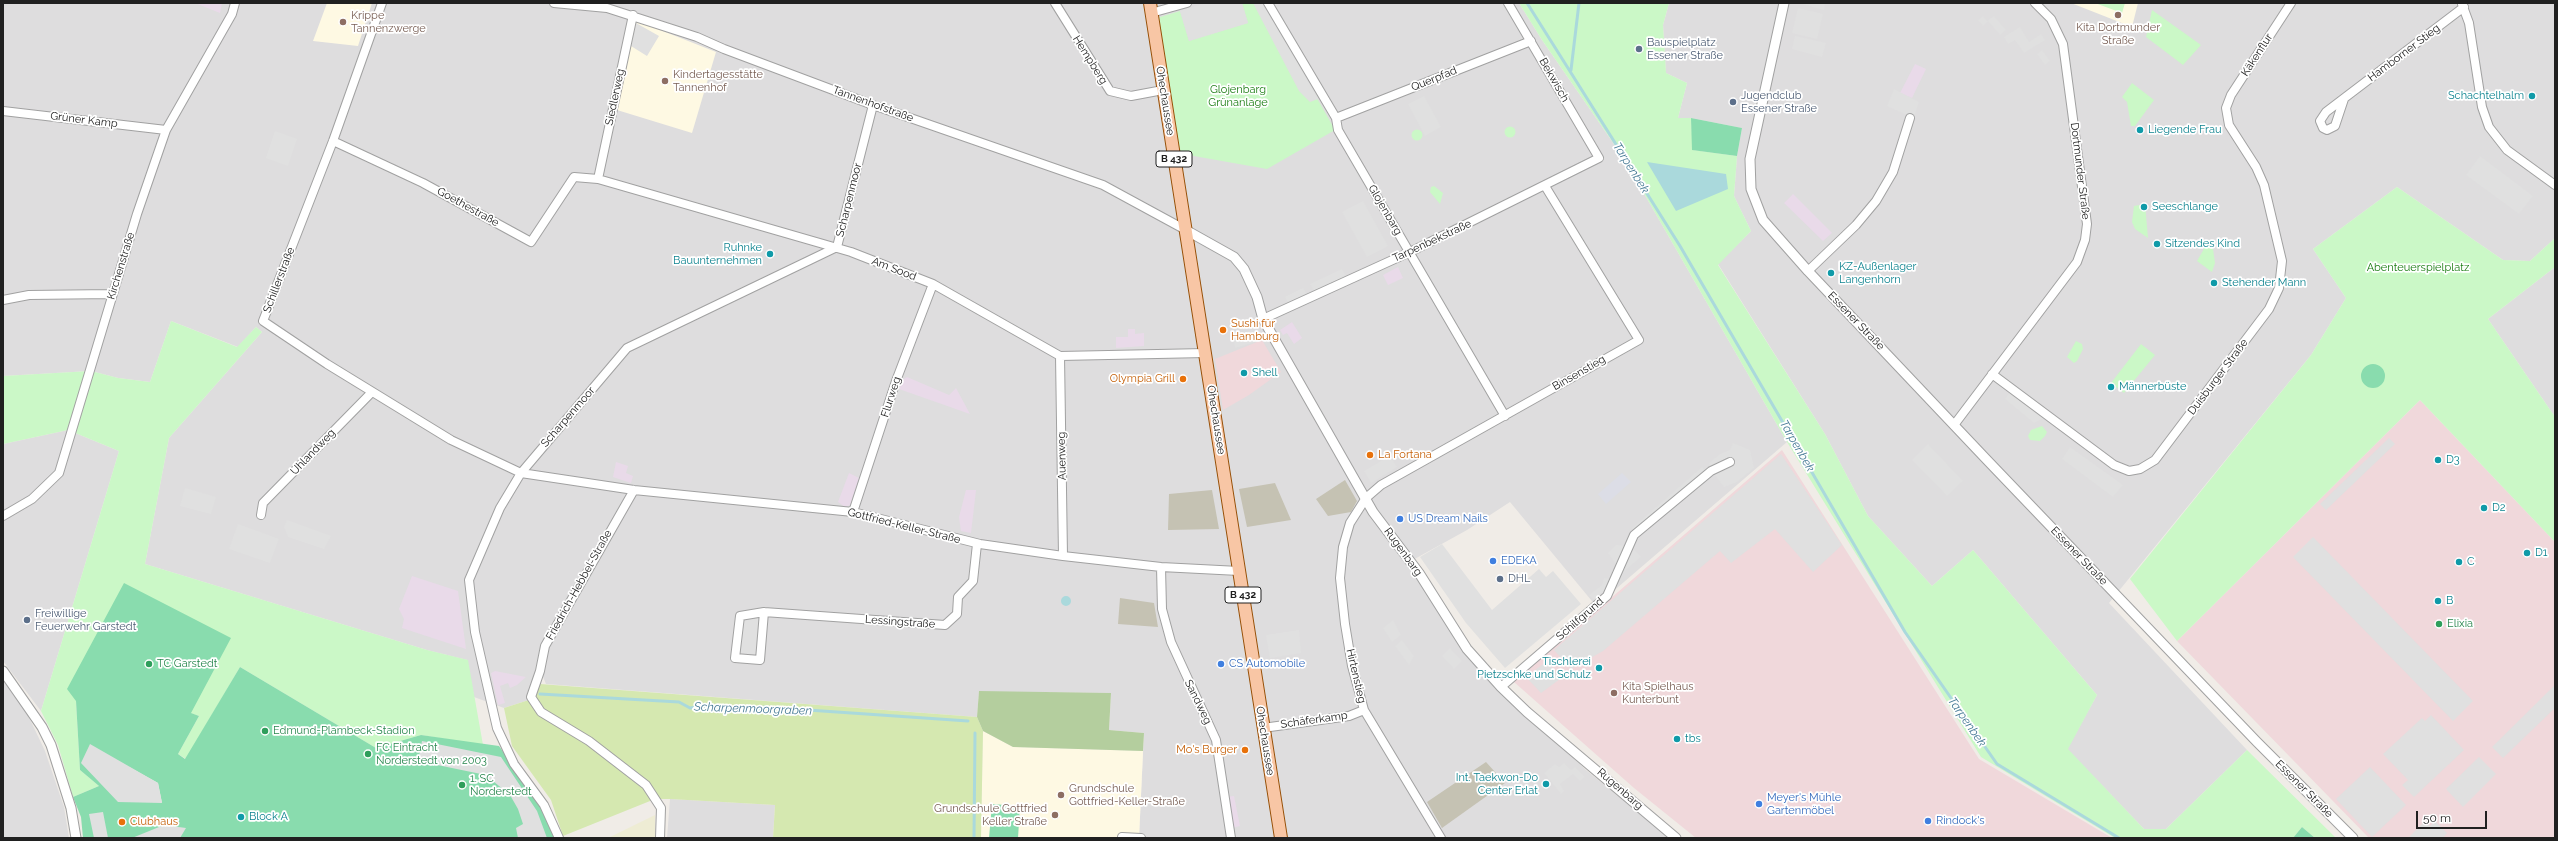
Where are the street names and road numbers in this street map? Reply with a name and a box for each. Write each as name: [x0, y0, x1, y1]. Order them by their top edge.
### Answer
street label: Hamborner Stieg: [2365, 22, 2443, 84]
street label: Käkenflur: [2238, 31, 2276, 79]
street label: Hempberg: [1070, 33, 1110, 87]
street label: Bekwisch: [1536, 56, 1572, 104]
street label: Querpfad: [1409, 64, 1459, 94]
street label: Ohechaussee: [1153, 66, 1177, 136]
street label: Siedlerweg: [603, 67, 627, 127]
street label: Tannenhofstraße: [831, 83, 915, 125]
street label: Grüner Kamp: [50, 109, 118, 131]
street label: Dortmunder Straße: [2068, 122, 2092, 220]
road number: B 432: [1156, 151, 1192, 167]
street label: Scharpenmoor: [833, 162, 865, 238]
street label: Glojenbarg: [1365, 182, 1405, 238]
street label: Goethestraße: [435, 185, 501, 229]
street label: Tarpenbekstraße: [1390, 217, 1474, 265]
street label: Kirchenstraße: [104, 231, 138, 301]
street label: Schillerstraße: [260, 245, 298, 315]
street label: Am Sood: [870, 254, 918, 284]
street label: Essener Straße: [1825, 289, 1887, 353]
street label: Duisburger Straße: [2185, 336, 2251, 418]
street label: Binsenstieg: [1550, 353, 1608, 393]
street label: Flurweg: [878, 375, 904, 419]
street label: Scharpenmoor: [538, 384, 598, 450]
street label: Ohechaussee: [1204, 385, 1228, 455]
street label: Uhlandweg: [288, 426, 338, 478]
street label: Auenweg: [1055, 432, 1069, 480]
street label: Gottfried-Keller-Straße: [846, 506, 962, 546]
street label: Essener Straße: [2048, 524, 2110, 588]
street label: Rugenbarg: [1381, 525, 1425, 579]
street label: Friedrich-Hebbel-Straße: [543, 528, 615, 642]
road number: B 432: [1225, 587, 1261, 603]
street label: Schilfgrund: [1554, 595, 1606, 643]
street label: Lessingstraße: [864, 613, 936, 631]
street label: Hirtenstieg: [1343, 647, 1369, 705]
street label: Sandweg: [1182, 678, 1214, 726]
street label: Ohechaussee: [1253, 706, 1277, 776]
street label: Schäferkamp: [1280, 709, 1348, 731]
street label: Essener Straße: [2272, 757, 2336, 821]
street label: Rugenbarg: [1594, 765, 1646, 813]

